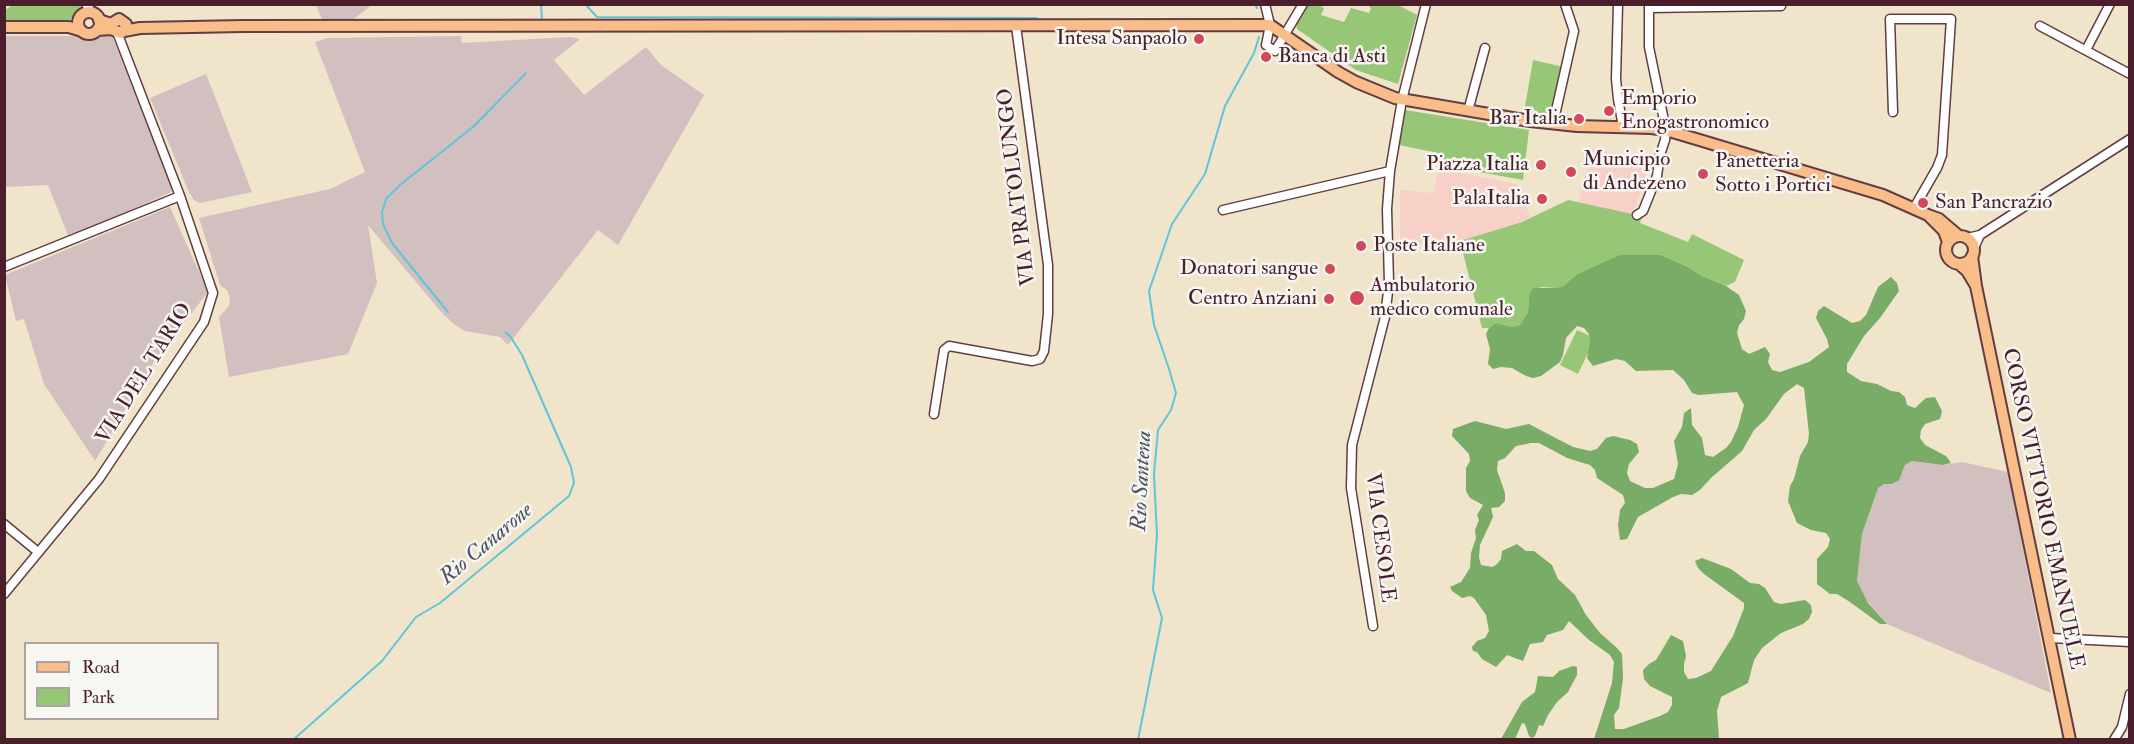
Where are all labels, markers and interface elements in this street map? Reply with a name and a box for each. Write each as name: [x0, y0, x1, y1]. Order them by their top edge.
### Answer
place label: Intesa Sanpaolo: [1056, 26, 1187, 52]
marker: Intesa Sanpaolo: [1192, 32, 1206, 46]
place label: Banca di Asti: [1278, 44, 1386, 70]
marker: Banca di Asti: [1259, 50, 1273, 64]
place label: Emporio Enogastronomico: [1621, 86, 1769, 136]
street label: VIA PRATOLUNGO: [993, 87, 1043, 287]
marker: Emporio Enogastronomico: [1602, 104, 1616, 118]
place label: Bar Italia: [1489, 106, 1567, 132]
marker: Bar Italia: [1572, 112, 1586, 126]
place label: Municipio di Andezeno: [1583, 147, 1686, 197]
place label: Panetteria Sotto i Portici: [1715, 149, 1831, 199]
place label: Piazza Italia: [1426, 152, 1529, 178]
marker: Piazza Italia: [1534, 158, 1548, 172]
marker: Municipio di Andezeno: [1564, 165, 1578, 179]
marker: Panetteria Sotto i Portici: [1696, 167, 1710, 181]
place label: PalaItalia: [1452, 186, 1530, 212]
place label: San Pancrazio: [1935, 190, 2052, 216]
marker: PalaItalia: [1535, 192, 1549, 206]
marker: San Pancrazio: [1916, 196, 1930, 210]
place label: Poste Italiane: [1373, 233, 1485, 259]
marker: Poste Italiane: [1354, 239, 1368, 253]
place label: Donatori sangue: [1180, 256, 1318, 282]
marker: Donatori sangue: [1323, 262, 1337, 276]
place label: Ambulatorio medico comunale: [1370, 273, 1513, 323]
place label: Centro Anziani: [1188, 286, 1317, 312]
marker: Ambulatorio medico comunale: [1348, 289, 1366, 307]
marker: Centro Anziani: [1322, 292, 1336, 306]
street label: VIA DEL TARIO: [92, 299, 198, 449]
street label: CORSO VITTORIO EMANUELE: [1996, 346, 2088, 672]
water label: Rio Santena: [1127, 430, 1159, 532]
street label: VIA CESOLE: [1359, 472, 1399, 604]
water label: Rio Canarone: [435, 498, 539, 592]
legend: [24, 642, 219, 720]
text: Road: [82, 656, 120, 679]
text: Park: [82, 686, 115, 709]

